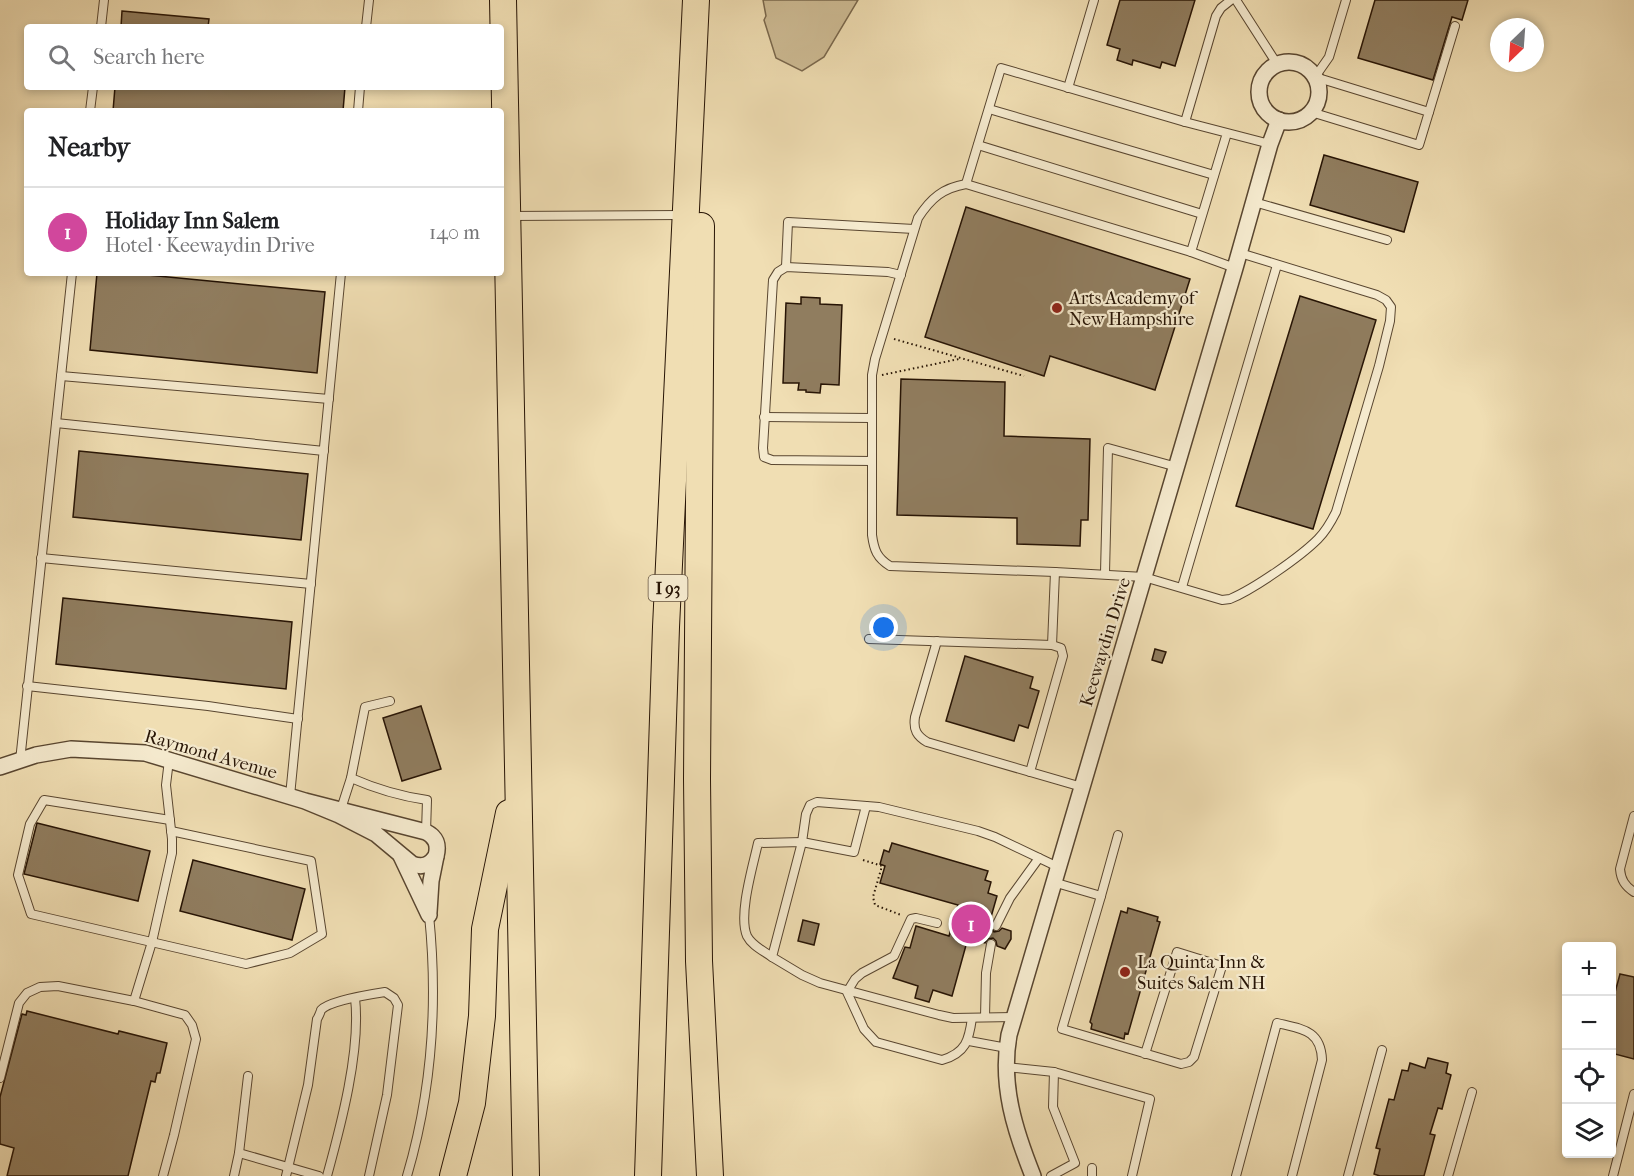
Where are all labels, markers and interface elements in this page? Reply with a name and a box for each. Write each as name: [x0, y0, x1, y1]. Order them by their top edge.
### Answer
north arrow: [1490, 18, 1544, 72]
search box: [24, 24, 504, 90]
icon: search: [45, 41, 78, 74]
text: Search here: [93, 44, 205, 70]
text: Nearby: [48, 132, 130, 163]
text: Holiday Inn Salem: [105, 208, 279, 234]
text: 1: [64, 221, 71, 244]
text: 140 m: [429, 221, 480, 244]
text: Hotel · Keewaydin Drive: [105, 234, 315, 257]
place label: Arts Academy of New Hampshire: [1068, 288, 1199, 330]
marker: Arts Academy of New Hampshire: [1050, 301, 1064, 315]
road number: I 93: [648, 575, 688, 601]
street label: Keewaydin Drive: [1076, 575, 1135, 709]
your location: [869, 613, 898, 642]
street label: Raymond Avenue: [142, 726, 280, 783]
pin: 1: [952, 902, 990, 946]
map controls: [1562, 942, 1616, 1158]
button: +: [1562, 942, 1616, 996]
place label: La Quinta Inn & Suites Salem NH: [1137, 952, 1266, 994]
marker: La Quinta Inn & Suites Salem NH: [1118, 965, 1132, 979]
button: −: [1562, 996, 1616, 1050]
button: locate: [1562, 1050, 1616, 1104]
button: layers: [1562, 1104, 1616, 1158]

